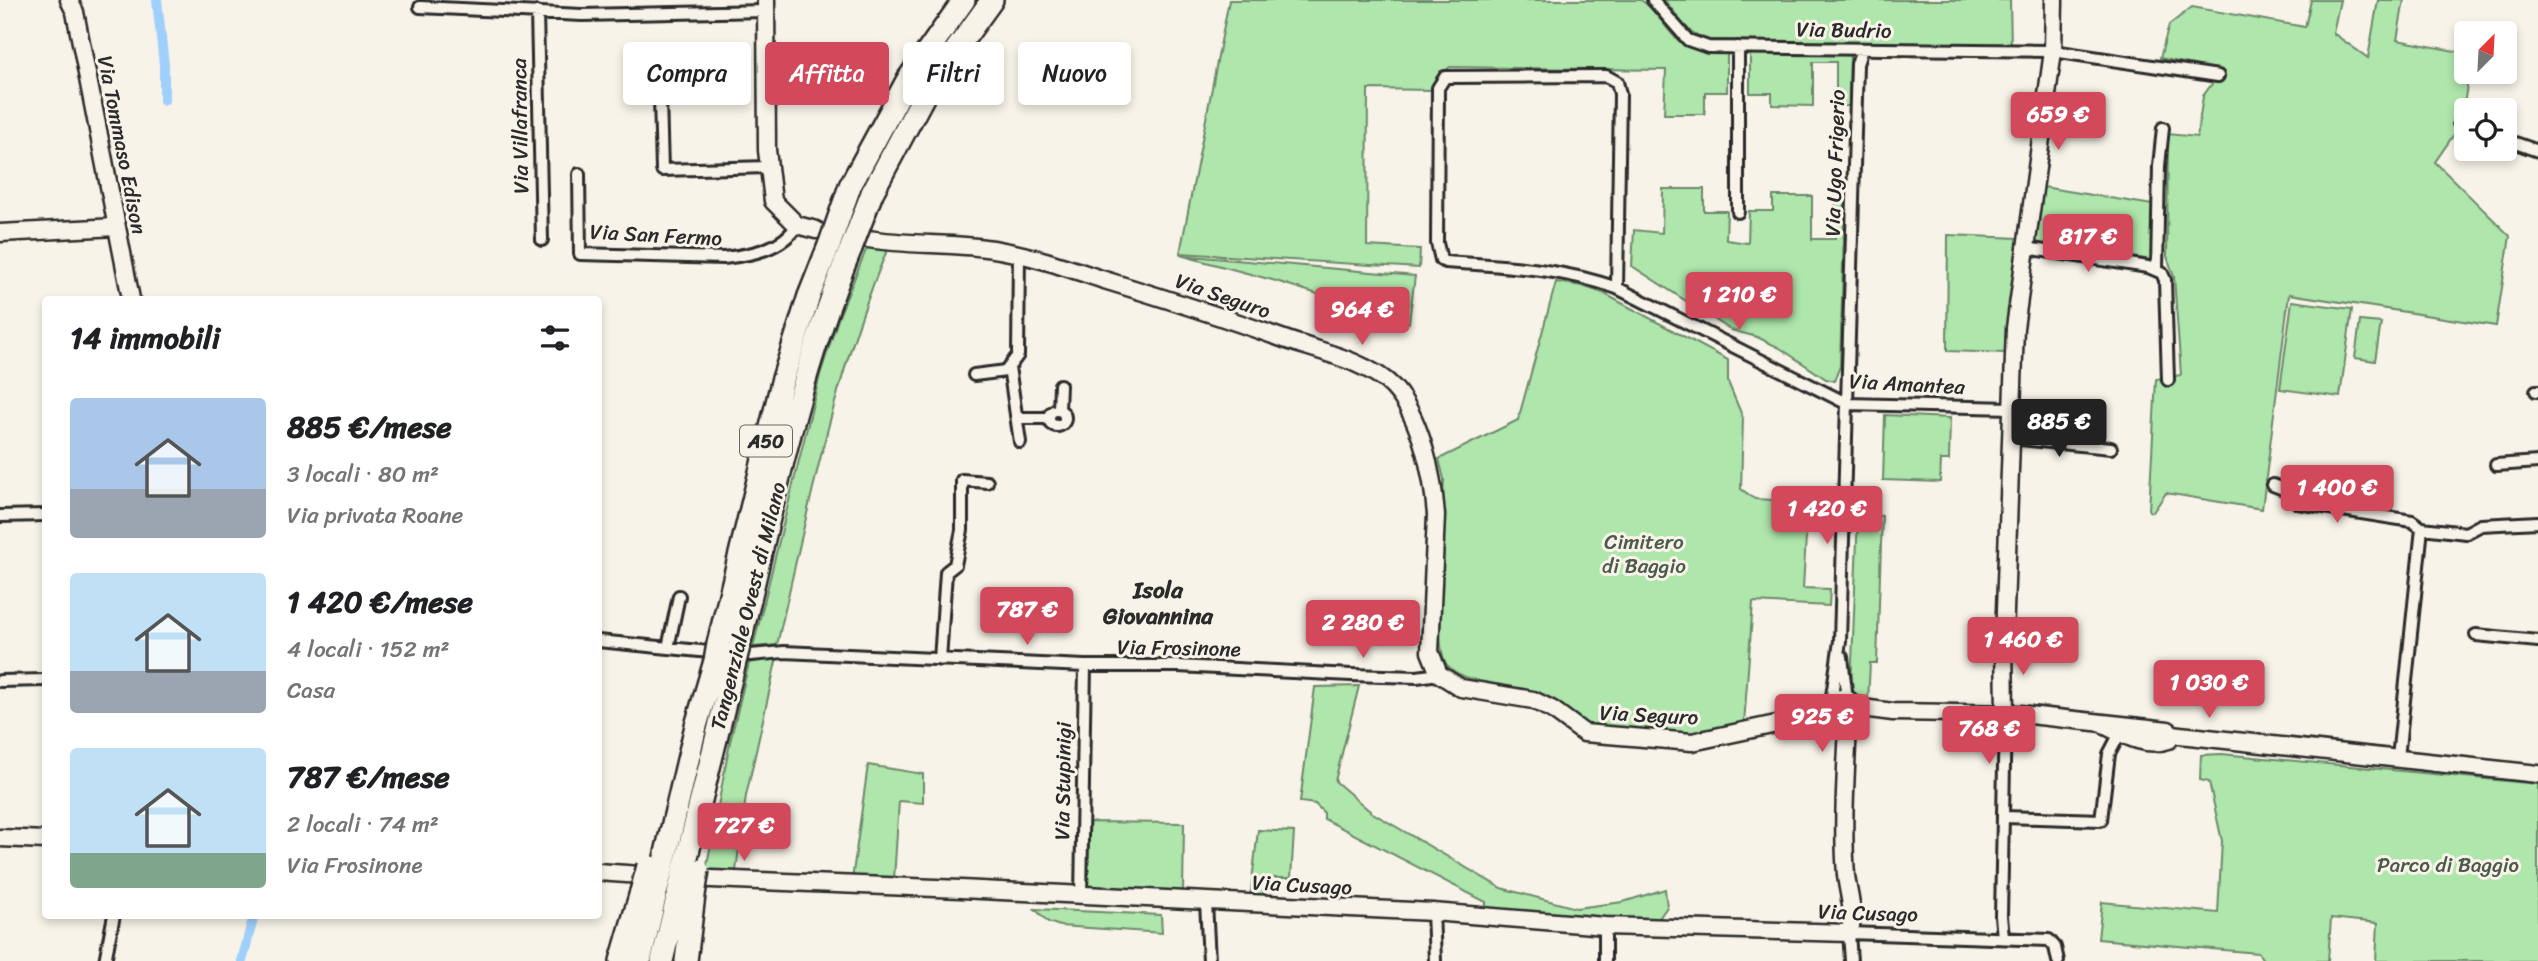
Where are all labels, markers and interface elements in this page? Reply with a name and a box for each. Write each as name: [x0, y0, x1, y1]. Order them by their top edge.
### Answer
street label: Via Budrio: [1796, 10, 1892, 50]
north arrow: [2454, 21, 2516, 84]
map controls: [2454, 21, 2517, 161]
chip: Compra: [623, 42, 751, 105]
chip: Affitta: [765, 42, 889, 105]
chip: Filtri: [903, 42, 1004, 105]
chip: Nuovo: [1018, 42, 1131, 105]
street label: Via Tommaso Edison: [86, 52, 158, 238]
street label: Via Villafranca: [500, 57, 540, 194]
street label: Via Ugo Frigerio: [1813, 89, 1857, 237]
pin: 659 €: [2009, 92, 2107, 152]
text: 659 €: [2027, 94, 2089, 135]
button: locate: [2454, 98, 2517, 161]
street label: Via San Fermo: [589, 213, 723, 257]
pin: 817 €: [2039, 215, 2137, 274]
text: 817 €: [2059, 216, 2117, 257]
street label: Via Seguro: [1170, 262, 1276, 330]
pin: 1 210 €: [1674, 272, 1804, 332]
text: 1 210 €: [1702, 274, 1776, 315]
pin: 964 €: [1313, 288, 1411, 347]
text: 964 €: [1331, 289, 1393, 330]
text: 14 immobili: [70, 311, 220, 365]
icon: filters: [536, 319, 574, 357]
street label: Via Amantea: [1848, 362, 1966, 406]
text: 885 €/mese: [287, 400, 452, 454]
pin: 885 €: [2010, 400, 2108, 459]
text: 885 €: [2027, 401, 2091, 442]
icon: home: [126, 426, 210, 510]
road number: A50: [740, 426, 792, 456]
text: 3 locali · 80 m²: [287, 454, 439, 495]
pin: 1 400 €: [2272, 466, 2402, 525]
text: 1 400 €: [2297, 467, 2377, 508]
street label: Tangenziale Ovest di Milano: [699, 478, 797, 734]
pin: 1 420 €: [1762, 486, 1892, 546]
text: 1 420 €: [1787, 488, 1867, 529]
text: Via privata Roane: [287, 495, 463, 536]
park label: Cimitero di Baggio: [1602, 523, 1686, 585]
district label: Isola Giovannina: [1102, 570, 1214, 637]
text: 1 420 €/mese: [287, 575, 473, 629]
pin: 787 €: [978, 588, 1076, 647]
text: 787 €: [996, 589, 1058, 630]
pin: 2 280 €: [1298, 600, 1428, 660]
icon: home: [126, 601, 210, 685]
text: 2 280 €: [1322, 602, 1404, 643]
pin: 1 460 €: [1958, 618, 2088, 677]
text: 1 460 €: [1983, 619, 2063, 660]
street label: Via Frosinone: [1117, 628, 1241, 668]
text: 4 locali · 152 m²: [287, 629, 450, 670]
pin: 1 030 €: [2144, 660, 2274, 720]
text: 1 030 €: [2170, 662, 2248, 703]
text: Casa: [287, 670, 335, 711]
street label: Via Seguro: [1599, 693, 1700, 737]
pin: 925 €: [1773, 694, 1871, 754]
text: 925 €: [1791, 696, 1853, 737]
pin: 768 €: [1940, 706, 2038, 766]
text: 768 €: [1958, 708, 2020, 749]
street label: Via Stupinigi: [1043, 720, 1083, 841]
text: 787 €/mese: [287, 750, 450, 804]
icon: home: [126, 776, 210, 860]
text: 2 locali · 74 m²: [287, 804, 439, 845]
pin: 727 €: [695, 804, 793, 863]
text: 727 €: [714, 805, 774, 846]
text: Via Frosinone: [287, 845, 422, 886]
park label: Parco di Baggio: [2377, 846, 2519, 884]
street label: Via Cusago: [1251, 863, 1353, 907]
street label: Via Cusago: [1817, 892, 1919, 934]

